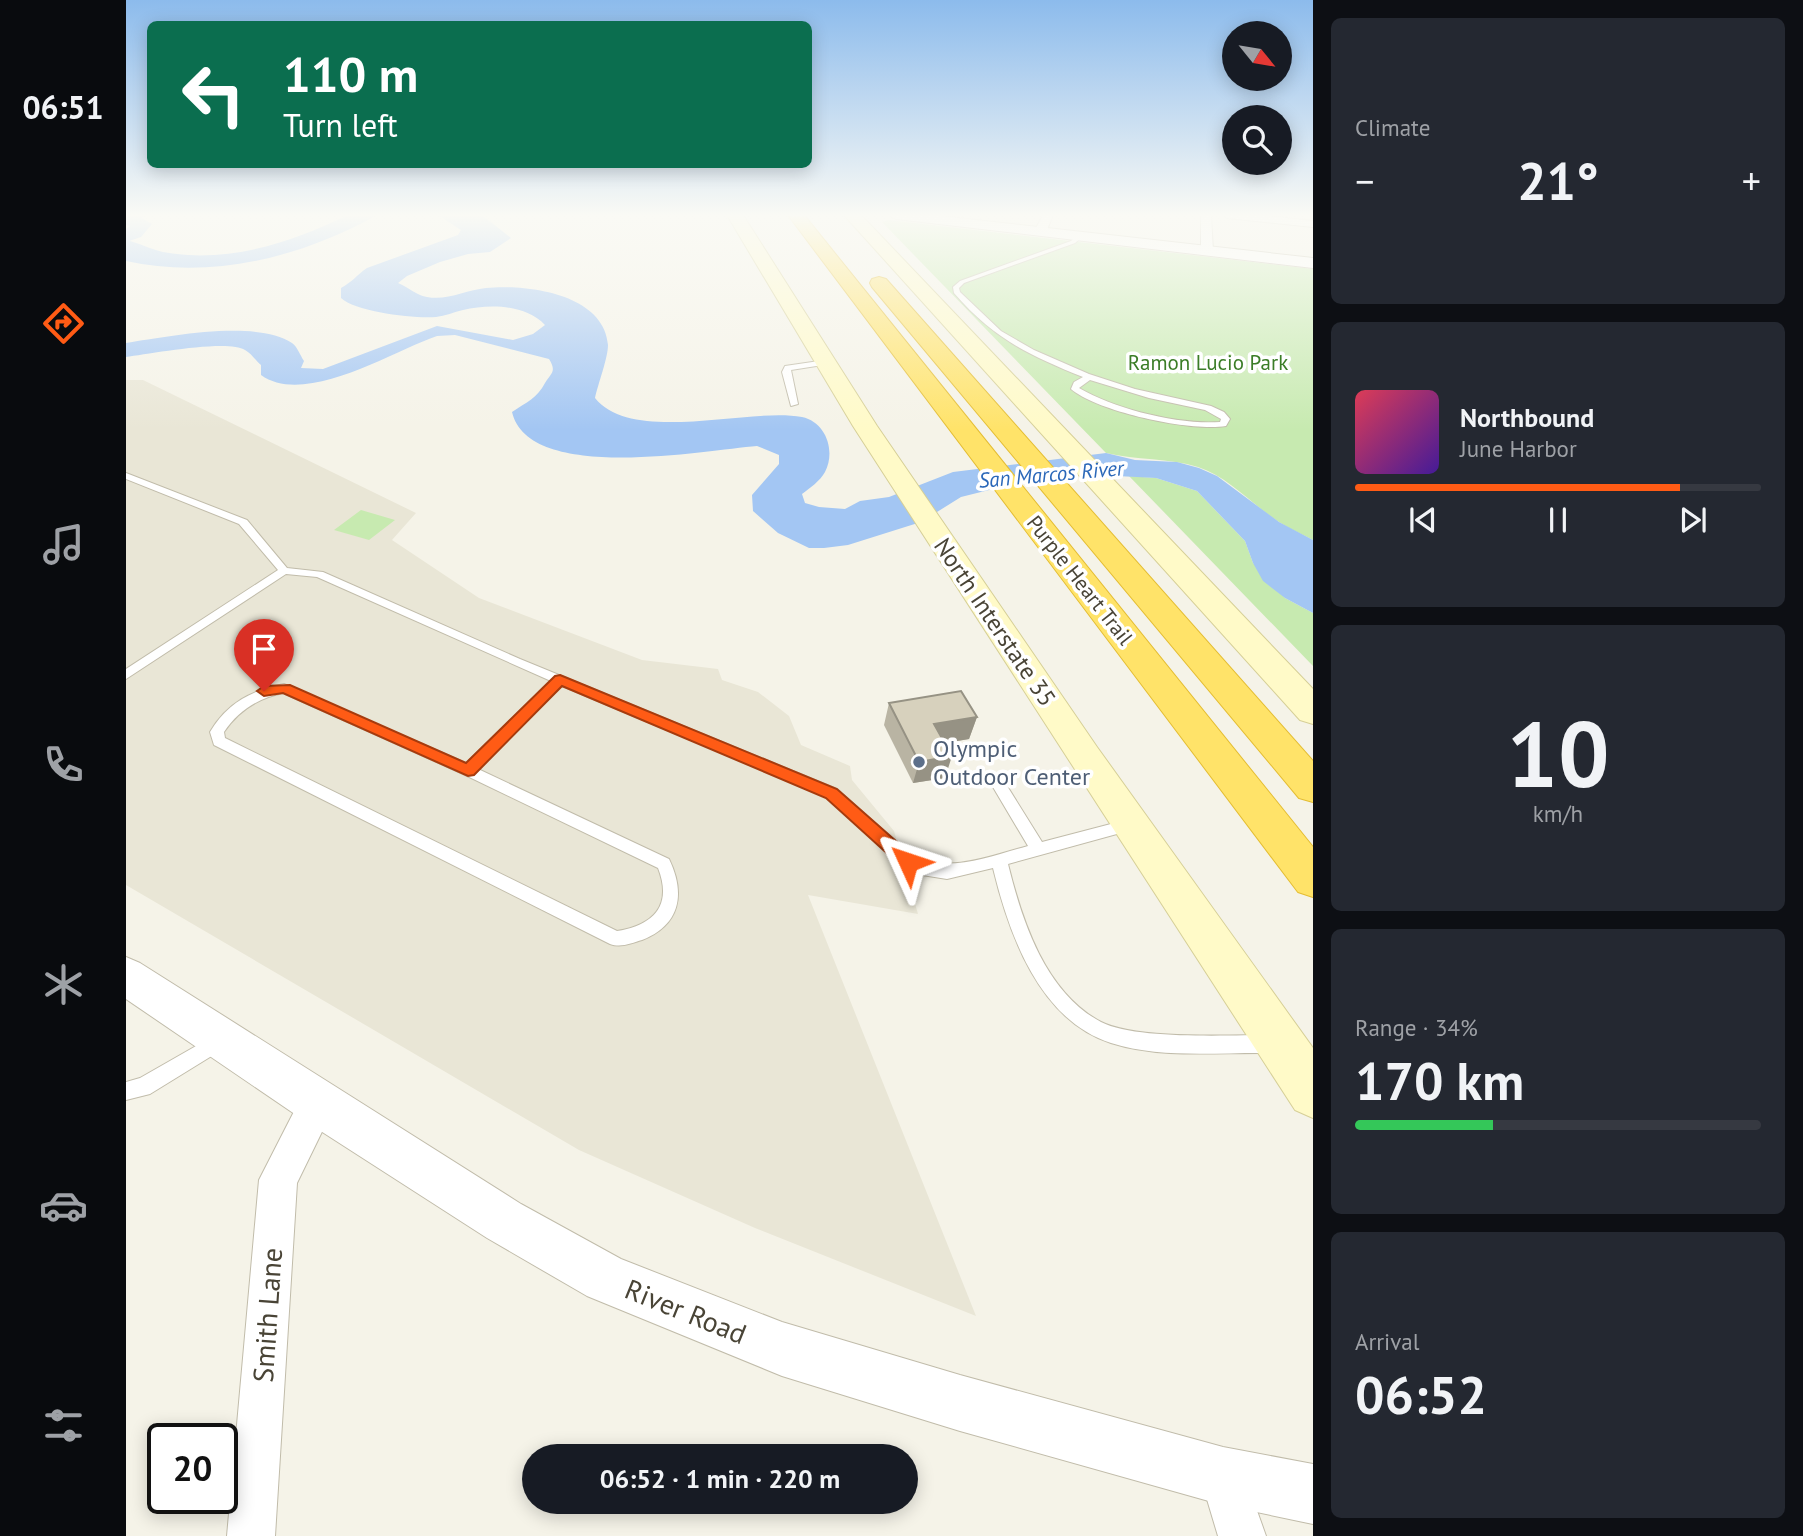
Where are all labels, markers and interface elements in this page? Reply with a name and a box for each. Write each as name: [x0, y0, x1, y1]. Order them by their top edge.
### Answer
north arrow: [1222, 21, 1292, 91]
map controls: [1222, 21, 1292, 175]
text: 110 m: [283, 42, 418, 106]
icon: left: [168, 49, 259, 140]
text: 06:51: [22, 86, 104, 128]
text: Turn left: [283, 104, 398, 146]
button: search: [1222, 105, 1292, 175]
text: Climate: [1355, 113, 1430, 142]
text: 21°: [1517, 147, 1599, 214]
text: −: [1355, 156, 1374, 205]
text: +: [1742, 156, 1761, 205]
icon: directions: [39, 299, 88, 348]
park label: Ramon Lucio Park: [1128, 349, 1288, 376]
text: Northbound: [1460, 401, 1594, 434]
text: June Harbor: [1460, 434, 1577, 463]
water label: San Marcos River: [977, 454, 1127, 494]
icon: previous: [1404, 501, 1442, 539]
icon: pause: [1539, 501, 1577, 539]
icon: next: [1674, 501, 1712, 539]
street label: Purple Heart Trail: [1021, 510, 1139, 650]
icon: music: [39, 520, 88, 569]
street label: North Interstate 35: [927, 532, 1063, 712]
pin: [234, 619, 294, 691]
icon: arrive: [245, 630, 283, 668]
text: 10: [1506, 694, 1610, 812]
place label: Olympic Outdoor Center: [933, 733, 1090, 792]
icon: phone: [39, 740, 88, 789]
marker: Olympic Outdoor Center: [911, 754, 927, 770]
text: km/h: [1533, 799, 1583, 828]
position arrow: [871, 825, 945, 899]
icon: climate: [39, 960, 88, 1009]
text: Range · 34%: [1355, 1013, 1478, 1042]
text: 170 km: [1355, 1047, 1524, 1114]
icon: car: [39, 1181, 88, 1230]
street label: Smith Lane: [244, 1246, 290, 1384]
street label: River Road: [620, 1270, 752, 1352]
text: Arrival: [1355, 1327, 1419, 1356]
text: 06:52: [1355, 1361, 1487, 1428]
icon: filters: [39, 1401, 88, 1450]
speed limit sign: 20: [147, 1423, 238, 1514]
text: 06:52 · 1 min · 220 m: [600, 1462, 840, 1495]

